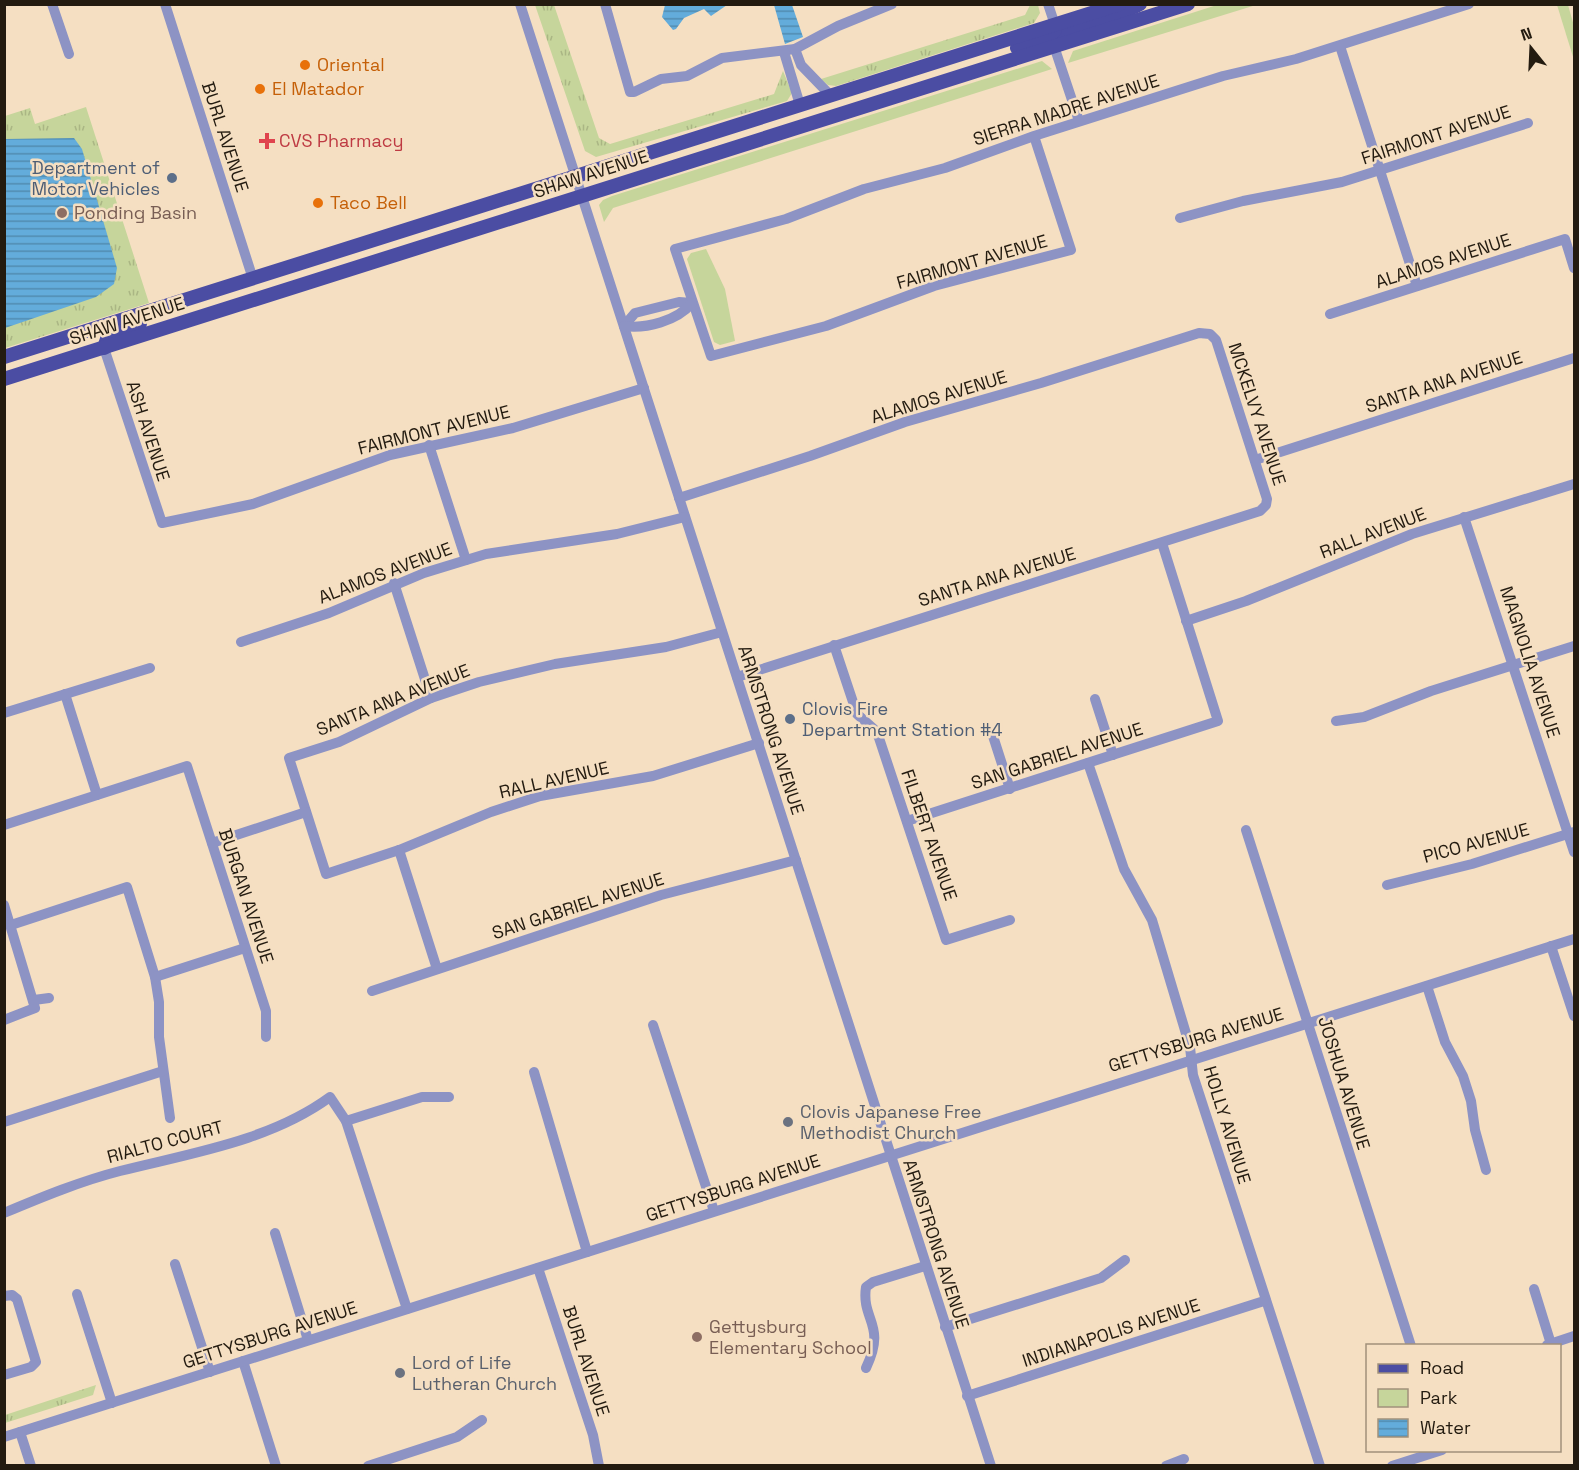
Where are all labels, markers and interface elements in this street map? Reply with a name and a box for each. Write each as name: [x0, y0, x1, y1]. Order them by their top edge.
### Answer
north arrow: [1501, 18, 1561, 78]
text: N: [1518, 23, 1535, 46]
place label: Oriental: [317, 53, 385, 76]
marker: Oriental: [298, 58, 312, 72]
street label: SIERRA MADRE AVENUE: [970, 69, 1162, 151]
place label: El Matador: [272, 77, 365, 100]
street label: BURL AVENUE: [197, 79, 254, 195]
marker: El Matador: [253, 82, 267, 96]
street label: FAIRMONT AVENUE: [1358, 100, 1514, 170]
place label: CVS Pharmacy: [279, 129, 403, 152]
marker: CVS Pharmacy: [260, 134, 274, 148]
street label: SHAW AVENUE: [530, 144, 651, 203]
place label: Department of Motor Vehicles: [32, 156, 160, 200]
marker: Department of Motor Vehicles: [165, 171, 179, 185]
place label: Taco Bell: [330, 191, 407, 214]
marker: Taco Bell: [311, 196, 325, 210]
place label: Ponding Basin: [74, 201, 197, 224]
marker: Ponding Basin: [55, 206, 69, 220]
street label: ALAMOS AVENUE: [1372, 228, 1514, 293]
street label: FAIRMONT AVENUE: [894, 229, 1050, 294]
street label: SHAW AVENUE: [66, 291, 187, 350]
street label: MCKELVY AVENUE: [1224, 340, 1291, 488]
street label: SANTA ANA AVENUE: [1363, 345, 1525, 418]
street label: ALAMOS AVENUE: [868, 365, 1010, 428]
street label: ASH AVENUE: [121, 378, 176, 484]
street label: FAIRMONT AVENUE: [355, 400, 512, 460]
street label: RALL AVENUE: [1316, 502, 1429, 563]
street label: ALAMOS AVENUE: [315, 536, 455, 609]
street label: SANTA ANA AVENUE: [915, 542, 1078, 611]
street label: MAGNOLIA AVENUE: [1495, 583, 1566, 741]
street label: ARMSTRONG AVENUE: [733, 642, 810, 817]
street label: SANTA ANA AVENUE: [313, 658, 473, 741]
place label: Clovis Fire Department Station #4: [802, 697, 1002, 741]
marker: Clovis Fire Department Station #4: [783, 712, 797, 726]
street label: SAN GABRIEL AVENUE: [968, 717, 1146, 794]
street label: RALL AVENUE: [497, 756, 611, 803]
street label: FILBERT AVENUE: [896, 766, 963, 904]
street label: PICO AVENUE: [1420, 817, 1531, 868]
street label: BURGAN AVENUE: [214, 825, 279, 966]
street label: SAN GABRIEL AVENUE: [489, 867, 667, 944]
street label: GETTYSBURG AVENUE: [1105, 1002, 1286, 1077]
street label: JOSHUA AVENUE: [1313, 1013, 1376, 1152]
street label: HOLLY AVENUE: [1199, 1063, 1256, 1187]
place label: Clovis Japanese Free Methodist Church: [800, 1100, 981, 1144]
street label: RIALTO COURT: [104, 1115, 226, 1168]
marker: Clovis Japanese Free Methodist Church: [781, 1115, 795, 1129]
street label: GETTYSBURG AVENUE: [643, 1148, 823, 1227]
street label: ARMSTRONG AVENUE: [898, 1156, 975, 1331]
street label: INDIANAPOLIS AVENUE: [1019, 1293, 1203, 1372]
street label: GETTYSBURG AVENUE: [180, 1295, 360, 1374]
street label: BURL AVENUE: [558, 1303, 615, 1419]
place label: Gettysburg Elementary School: [709, 1315, 872, 1359]
marker: Gettysburg Elementary School: [690, 1330, 704, 1344]
legend: [1366, 1344, 1561, 1452]
place label: Lord of Life Lutheran Church: [412, 1351, 557, 1395]
text: Road: [1420, 1356, 1464, 1379]
marker: Lord of Life Lutheran Church: [393, 1366, 407, 1380]
text: Park: [1420, 1386, 1458, 1409]
text: Water: [1420, 1416, 1471, 1439]

